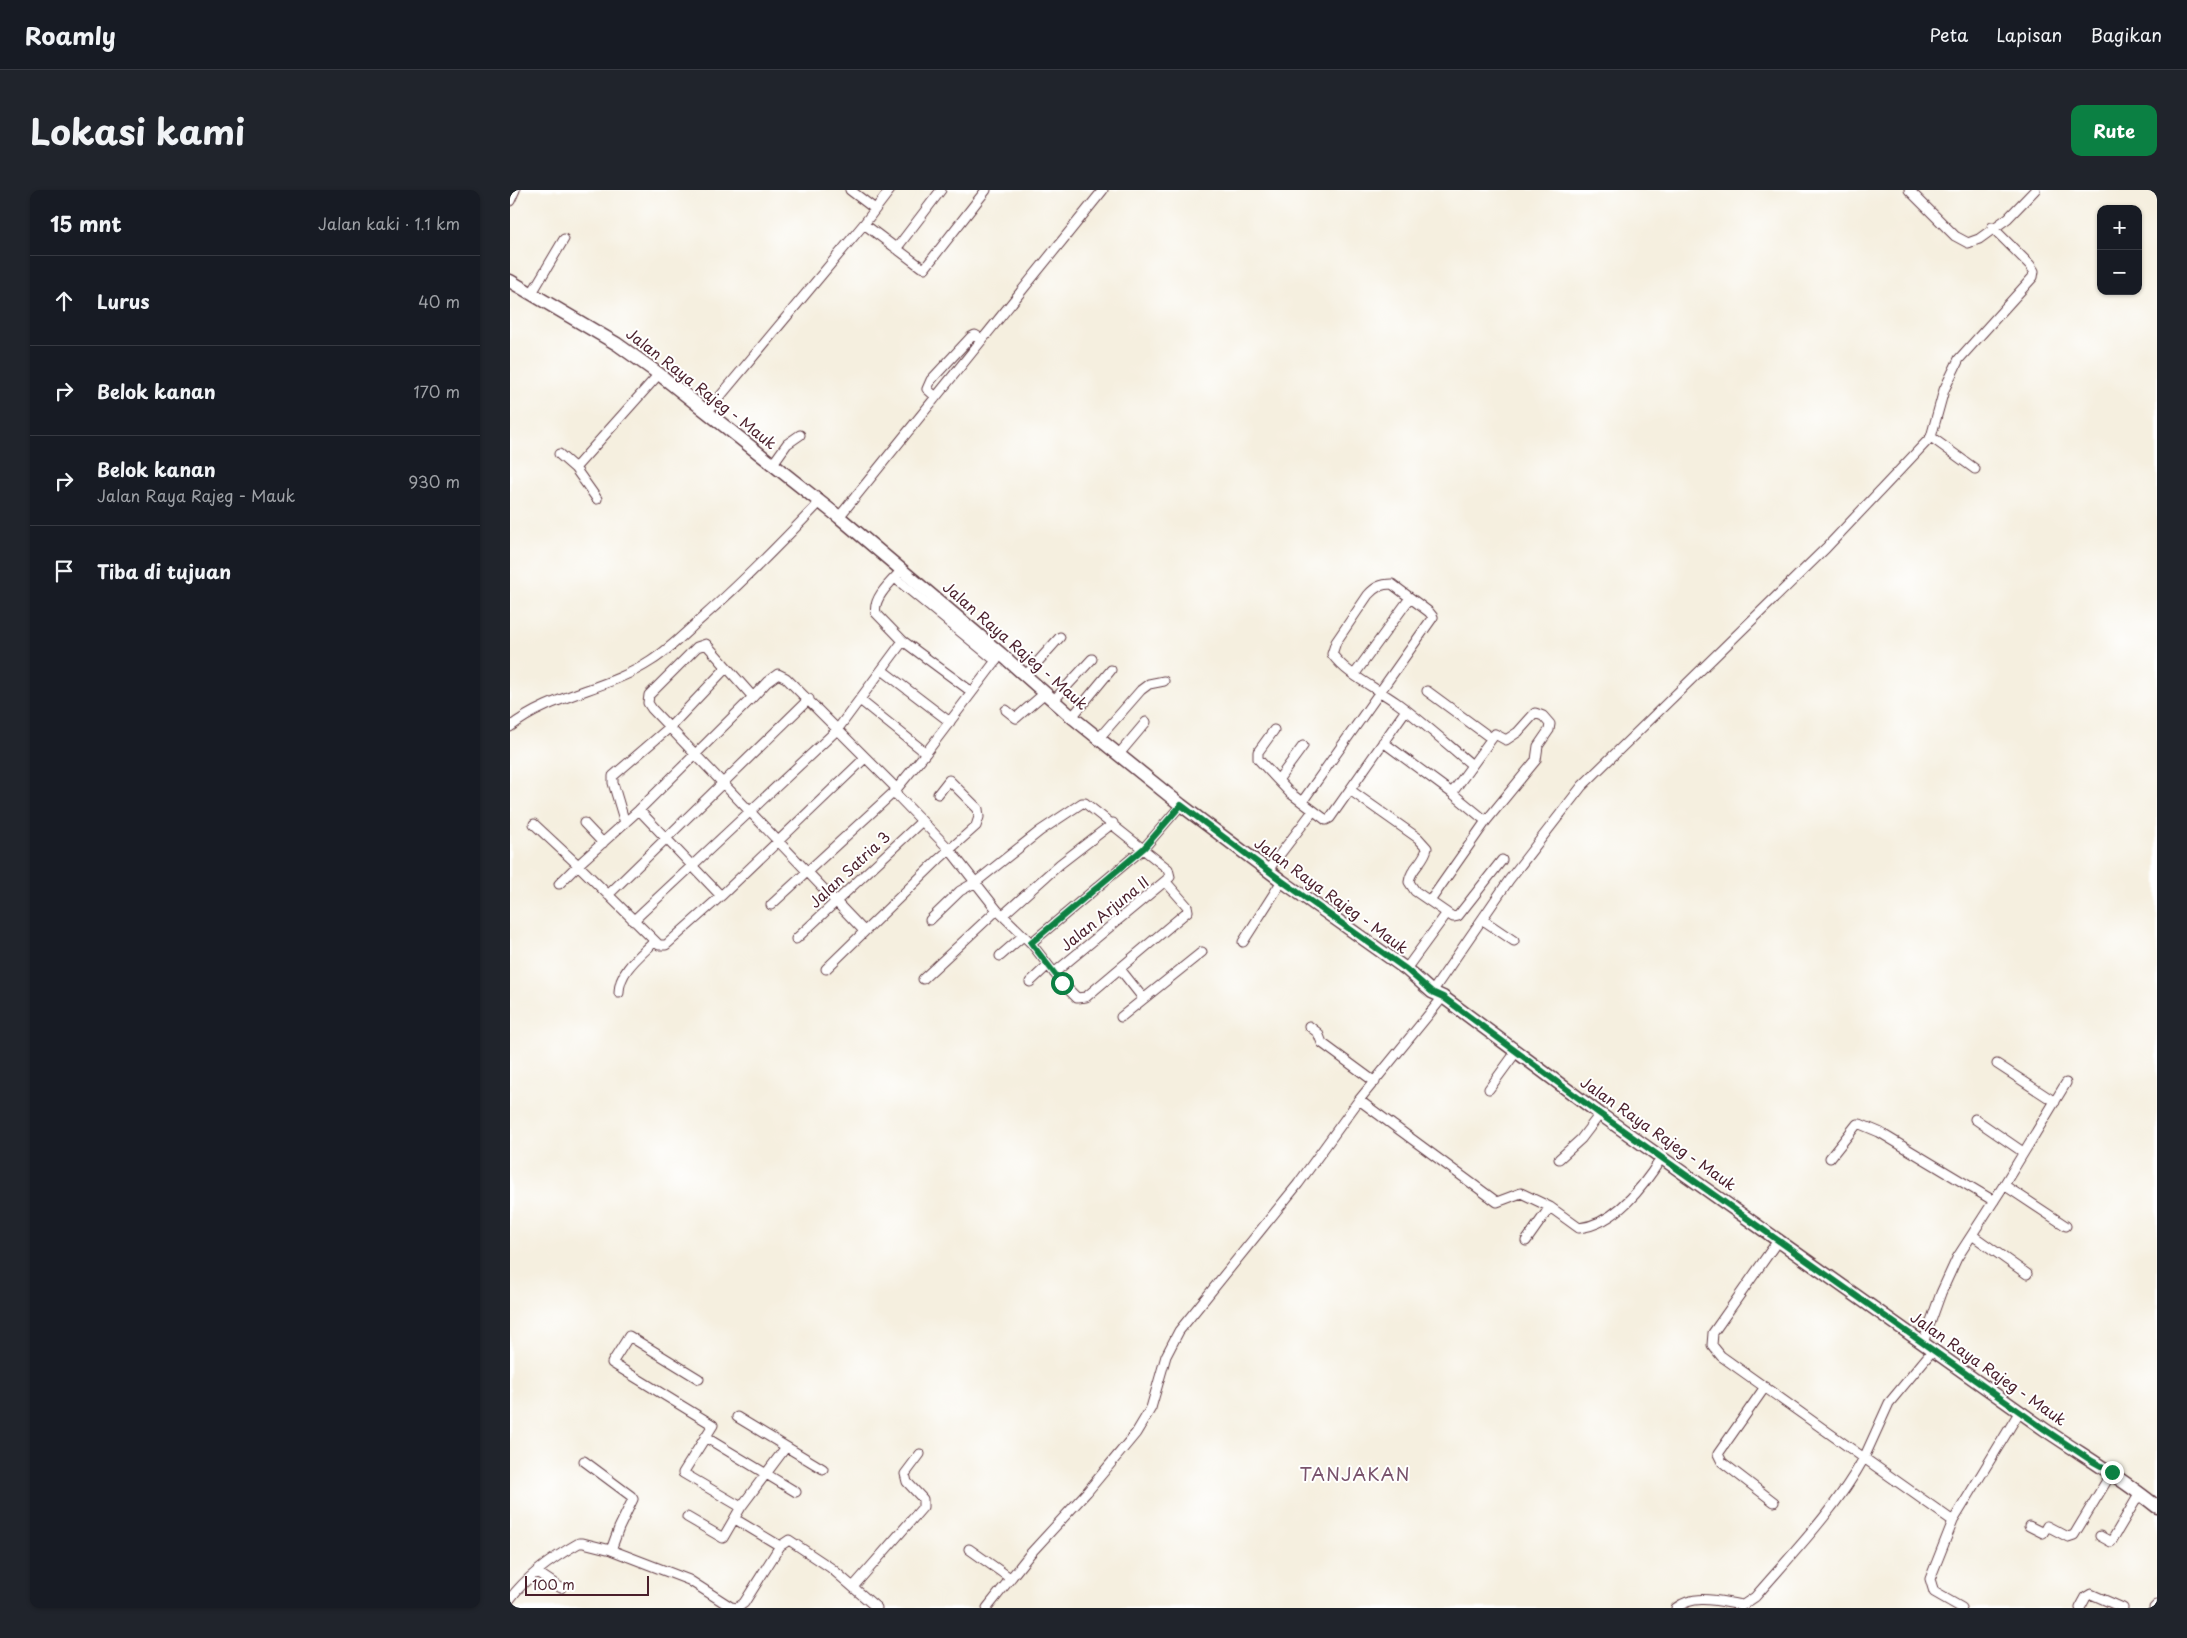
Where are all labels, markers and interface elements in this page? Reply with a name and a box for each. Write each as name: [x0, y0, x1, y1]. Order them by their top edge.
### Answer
text: Roamly: [25, 17, 116, 53]
text: Peta: [1930, 21, 1968, 48]
text: Lapisan: [1996, 21, 2062, 48]
text: Bagikan: [2090, 21, 2162, 48]
text: Lokasi kami: [30, 104, 245, 157]
button: Rute: [2071, 105, 2157, 156]
map controls: [2097, 205, 2142, 295]
button: +: [2097, 205, 2142, 250]
text: 15 mnt: [50, 207, 122, 239]
text: Jalan kaki · 1.1 km: [318, 211, 460, 235]
button: −: [2097, 250, 2142, 295]
icon: ahead: [50, 287, 78, 315]
text: Lurus: [97, 287, 150, 315]
text: 40 m: [418, 289, 460, 313]
street label: Jalan Raya Rajeg - Mauk: [622, 322, 782, 454]
icon: right: [50, 377, 78, 405]
text: Belok kanan: [97, 377, 216, 405]
text: 170 m: [414, 379, 460, 403]
text: Belok kanan: [97, 455, 216, 483]
icon: right: [50, 467, 78, 495]
text: 930 m: [408, 469, 460, 493]
text: Jalan Raya Rajeg - Mauk: [97, 483, 295, 507]
icon: arrive: [50, 557, 78, 585]
text: Tiba di tujuan: [97, 557, 231, 585]
street label: Jalan Raya Rajeg - Mauk: [938, 575, 1094, 715]
street label: Jalan Satria 3: [803, 825, 895, 913]
street label: Jalan Raya Rajeg - Mauk: [1250, 831, 1414, 959]
street label: Jalan Arjuna II: [1055, 870, 1153, 956]
route start: [1051, 972, 1074, 995]
street label: Jalan Raya Rajeg - Mauk: [1576, 1070, 1742, 1195]
street label: Jalan Raya Rajeg - Mauk: [1906, 1305, 2072, 1430]
district label: TANJAKAN: [1299, 1460, 1411, 1487]
route end: [2101, 1461, 2124, 1484]
scale bar: [525, 1573, 649, 1596]
text: 100 m: [532, 1574, 575, 1595]

